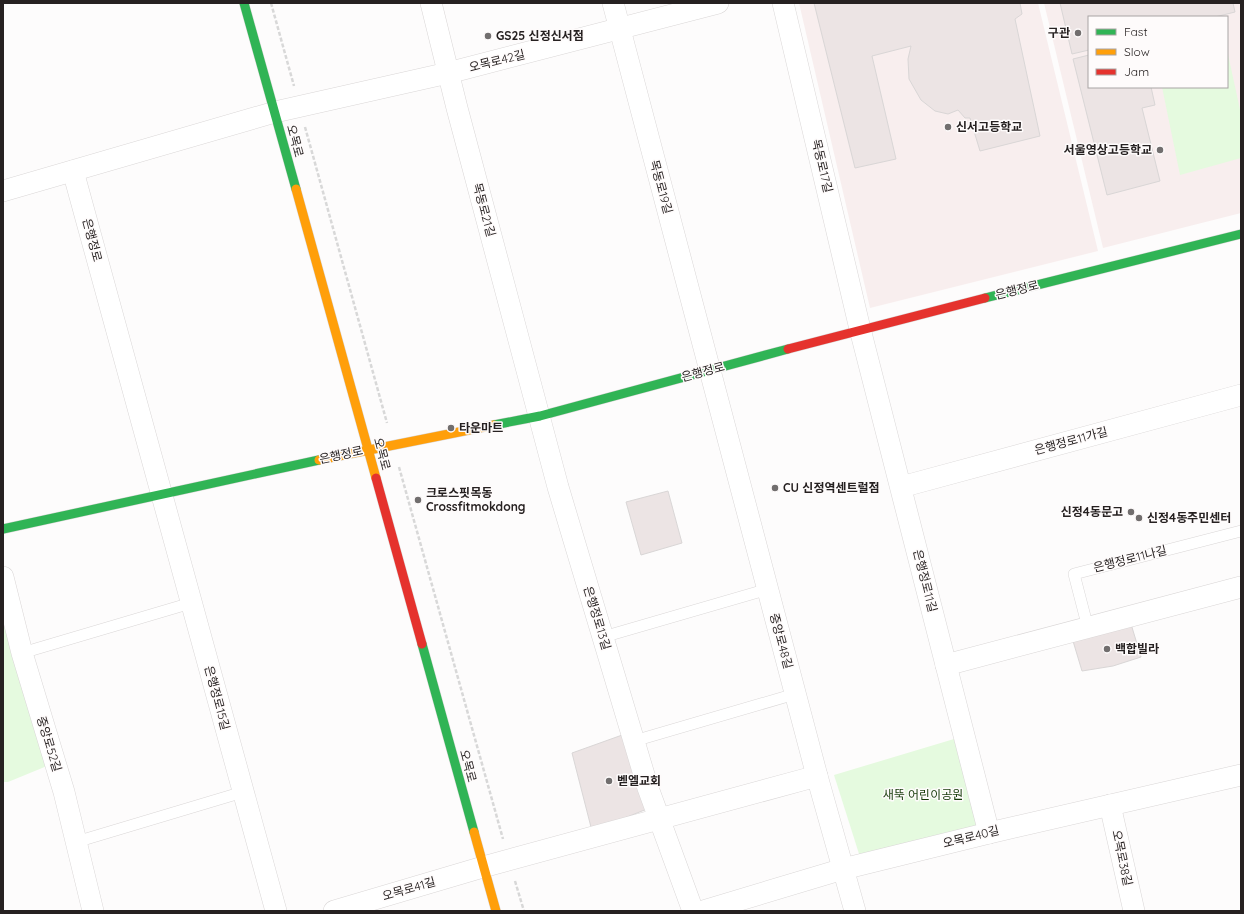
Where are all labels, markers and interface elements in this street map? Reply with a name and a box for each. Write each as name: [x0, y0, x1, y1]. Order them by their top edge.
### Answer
legend: [1088, 16, 1228, 88]
text: Fast: [1124, 24, 1148, 39]
place label: 구관: [1048, 25, 1070, 40]
place label: GS25 신정신서점: [496, 28, 584, 43]
marker: 구관: [1073, 28, 1083, 38]
marker: GS25 신정신서점: [483, 31, 493, 41]
text: Slow: [1124, 44, 1150, 59]
street label: 오목로42길: [467, 46, 526, 75]
text: Jam: [1124, 64, 1149, 79]
place label: 신서고등학교: [956, 119, 1022, 134]
marker: 신서고등학교: [943, 122, 953, 132]
street label: 오목로: [284, 123, 307, 159]
street label: 목동로17길: [809, 138, 836, 194]
place label: 서울영상고등학교: [1064, 142, 1152, 157]
marker: 서울영상고등학교: [1155, 145, 1165, 155]
street label: 목동로19길: [647, 158, 676, 216]
street label: 목동로21길: [470, 181, 499, 238]
street label: 은행정로: [80, 217, 105, 263]
street label: 은행정로: [994, 277, 1040, 302]
street label: 은행정로: [680, 359, 726, 384]
place label: 타운마트: [459, 420, 503, 435]
marker: 타운마트: [446, 423, 456, 433]
street label: 은행정로11가길: [1033, 424, 1109, 457]
street label: 오목로: [371, 436, 394, 472]
street label: 은행정로: [318, 443, 364, 466]
place label: CU 신정역센트럴점: [783, 480, 880, 495]
marker: CU 신정역센트럴점: [770, 483, 780, 493]
place label: 크로스핏목동 Crossfitmokdong: [426, 485, 525, 514]
marker: 크로스핏목동 Crossfitmokdong: [413, 495, 423, 505]
place label: 신정4동문고: [1061, 504, 1123, 519]
marker: 신정4동문고: [1126, 507, 1136, 517]
place label: 신정4동주민센터: [1147, 510, 1231, 525]
marker: 신정4동주민센터: [1134, 513, 1144, 523]
street label: 은행정로11나길: [1092, 542, 1168, 575]
street label: 은행정로11길: [910, 548, 941, 614]
street label: 은행정로13길: [581, 584, 614, 652]
street label: 중앙로48길: [767, 611, 796, 670]
place label: 백합빌라: [1115, 641, 1159, 656]
marker: 백합빌라: [1102, 644, 1112, 654]
street label: 은행정로15길: [202, 664, 233, 732]
street label: 중앙로52길: [34, 714, 65, 773]
street label: 오목로: [457, 748, 480, 784]
place label: 벧엘교회: [617, 773, 661, 788]
marker: 벧엘교회: [604, 776, 614, 786]
park label: 새뚝 어린이공원: [883, 787, 963, 802]
street label: 오목로40길: [941, 822, 1001, 851]
street label: 오목로38길: [1109, 828, 1136, 887]
street label: 오목로41길: [380, 874, 437, 903]

